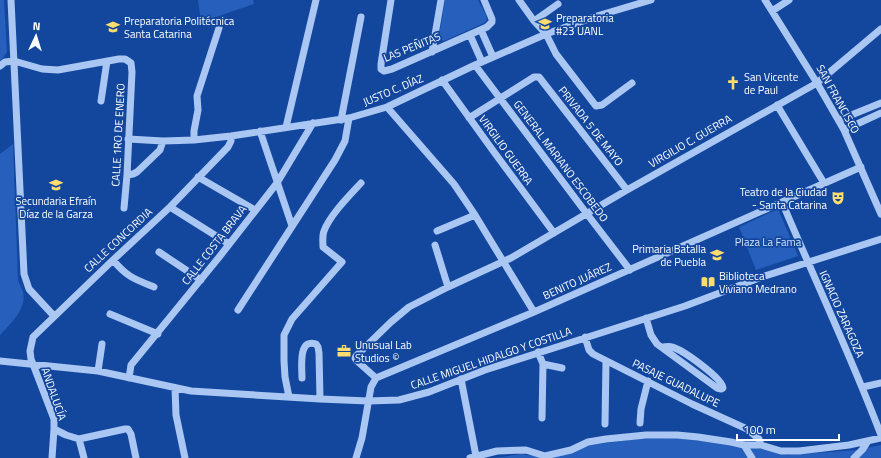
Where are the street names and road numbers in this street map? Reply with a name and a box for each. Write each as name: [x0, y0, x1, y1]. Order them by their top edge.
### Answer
street label: LAS PEÑITAS: [381, 28, 443, 66]
street label: SAN FRANCISCO: [812, 62, 864, 136]
street label: JUSTO C. DÍAZ: [360, 70, 426, 110]
street label: CALLE 1RO DE ENERO: [107, 83, 129, 187]
street label: PRIVADA 5 DE MAYO: [555, 83, 627, 169]
street label: GENERAL MARIANO ESCOBEDO: [510, 97, 612, 225]
street label: VIRGILIO C. GUERRA: [645, 110, 735, 171]
street label: VIRGILIO GUERRA: [475, 112, 537, 189]
street label: CALLE COSTA BRAVA: [178, 201, 251, 288]
street label: CALLE CONCORDIA: [80, 204, 156, 276]
street label: BENITO JUÁREZ: [540, 259, 614, 303]
street label: IGNACIO ZARAGOZA: [816, 268, 869, 360]
street label: CALLE MIGUEL HIDALGO Y COSTILLA: [408, 323, 574, 393]
street label: PASAJE GUADALUPE: [630, 355, 722, 411]
street label: ANDALUCÍA: [37, 365, 71, 423]

